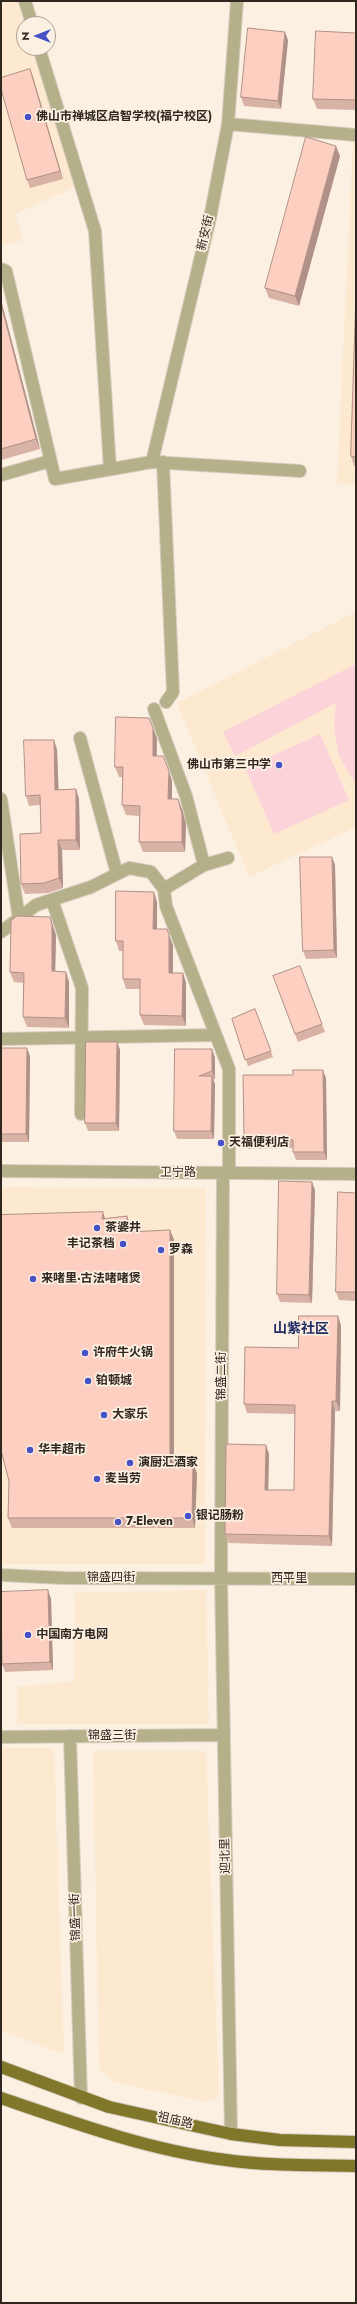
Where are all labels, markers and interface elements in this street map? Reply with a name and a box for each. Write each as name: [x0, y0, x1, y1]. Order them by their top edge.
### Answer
north arrow: [16, 16, 56, 56]
text: N: [17, 32, 33, 40]
place label: 佛山市禅城区启智学校(福宁校区): [36, 110, 212, 124]
marker: 佛山市禅城区启智学校(福宁校区): [23, 112, 33, 122]
street label: 新安街: [195, 214, 217, 252]
place label: 佛山市第三中学: [187, 758, 271, 772]
marker: 佛山市第三中学: [274, 760, 284, 770]
place label: 天福便利店: [229, 1136, 289, 1150]
marker: 天福便利店: [216, 1138, 226, 1148]
street label: 卫宁路: [160, 1166, 196, 1180]
place label: 茶婆井: [105, 1221, 141, 1235]
marker: 茶婆井: [92, 1223, 102, 1233]
place label: 丰记茶档: [67, 1237, 115, 1251]
marker: 丰记茶档: [118, 1239, 128, 1249]
place label: 罗森: [169, 1243, 193, 1257]
marker: 罗森: [156, 1245, 166, 1255]
place label: 来啫里·古法啫啫煲: [41, 1272, 141, 1286]
marker: 来啫里·古法啫啫煲: [28, 1274, 38, 1284]
district label: 山紫社区: [273, 1322, 329, 1338]
place label: 许府牛火锅: [93, 1346, 153, 1360]
marker: 许府牛火锅: [80, 1348, 90, 1358]
street label: 锦盛二街: [215, 1352, 229, 1400]
place label: 铂顿城: [96, 1374, 132, 1388]
marker: 铂顿城: [83, 1376, 93, 1386]
place label: 大家乐: [112, 1408, 148, 1422]
marker: 大家乐: [99, 1410, 109, 1420]
place label: 华丰超市: [38, 1443, 86, 1457]
marker: 华丰超市: [25, 1445, 35, 1455]
place label: 演厨汇酒家: [138, 1456, 198, 1470]
marker: 演厨汇酒家: [125, 1458, 135, 1468]
place label: 麦当劳: [105, 1472, 141, 1486]
marker: 麦当劳: [92, 1474, 102, 1484]
place label: 银记肠粉: [196, 1509, 244, 1523]
marker: 银记肠粉: [183, 1511, 193, 1521]
place label: 7-Eleven: [126, 1515, 173, 1529]
marker: 7-Eleven: [113, 1517, 123, 1527]
street label: 锦盛四街: [87, 1571, 135, 1585]
street label: 西平里: [271, 1572, 307, 1586]
place label: 中国南方电网: [36, 1628, 108, 1642]
marker: 中国南方电网: [23, 1630, 33, 1640]
street label: 锦盛三街: [88, 1729, 136, 1743]
street label: 迎北里: [218, 1838, 234, 1874]
street label: 锦盛一街: [68, 1893, 84, 1941]
street label: 祖庙路: [156, 2110, 194, 2132]

